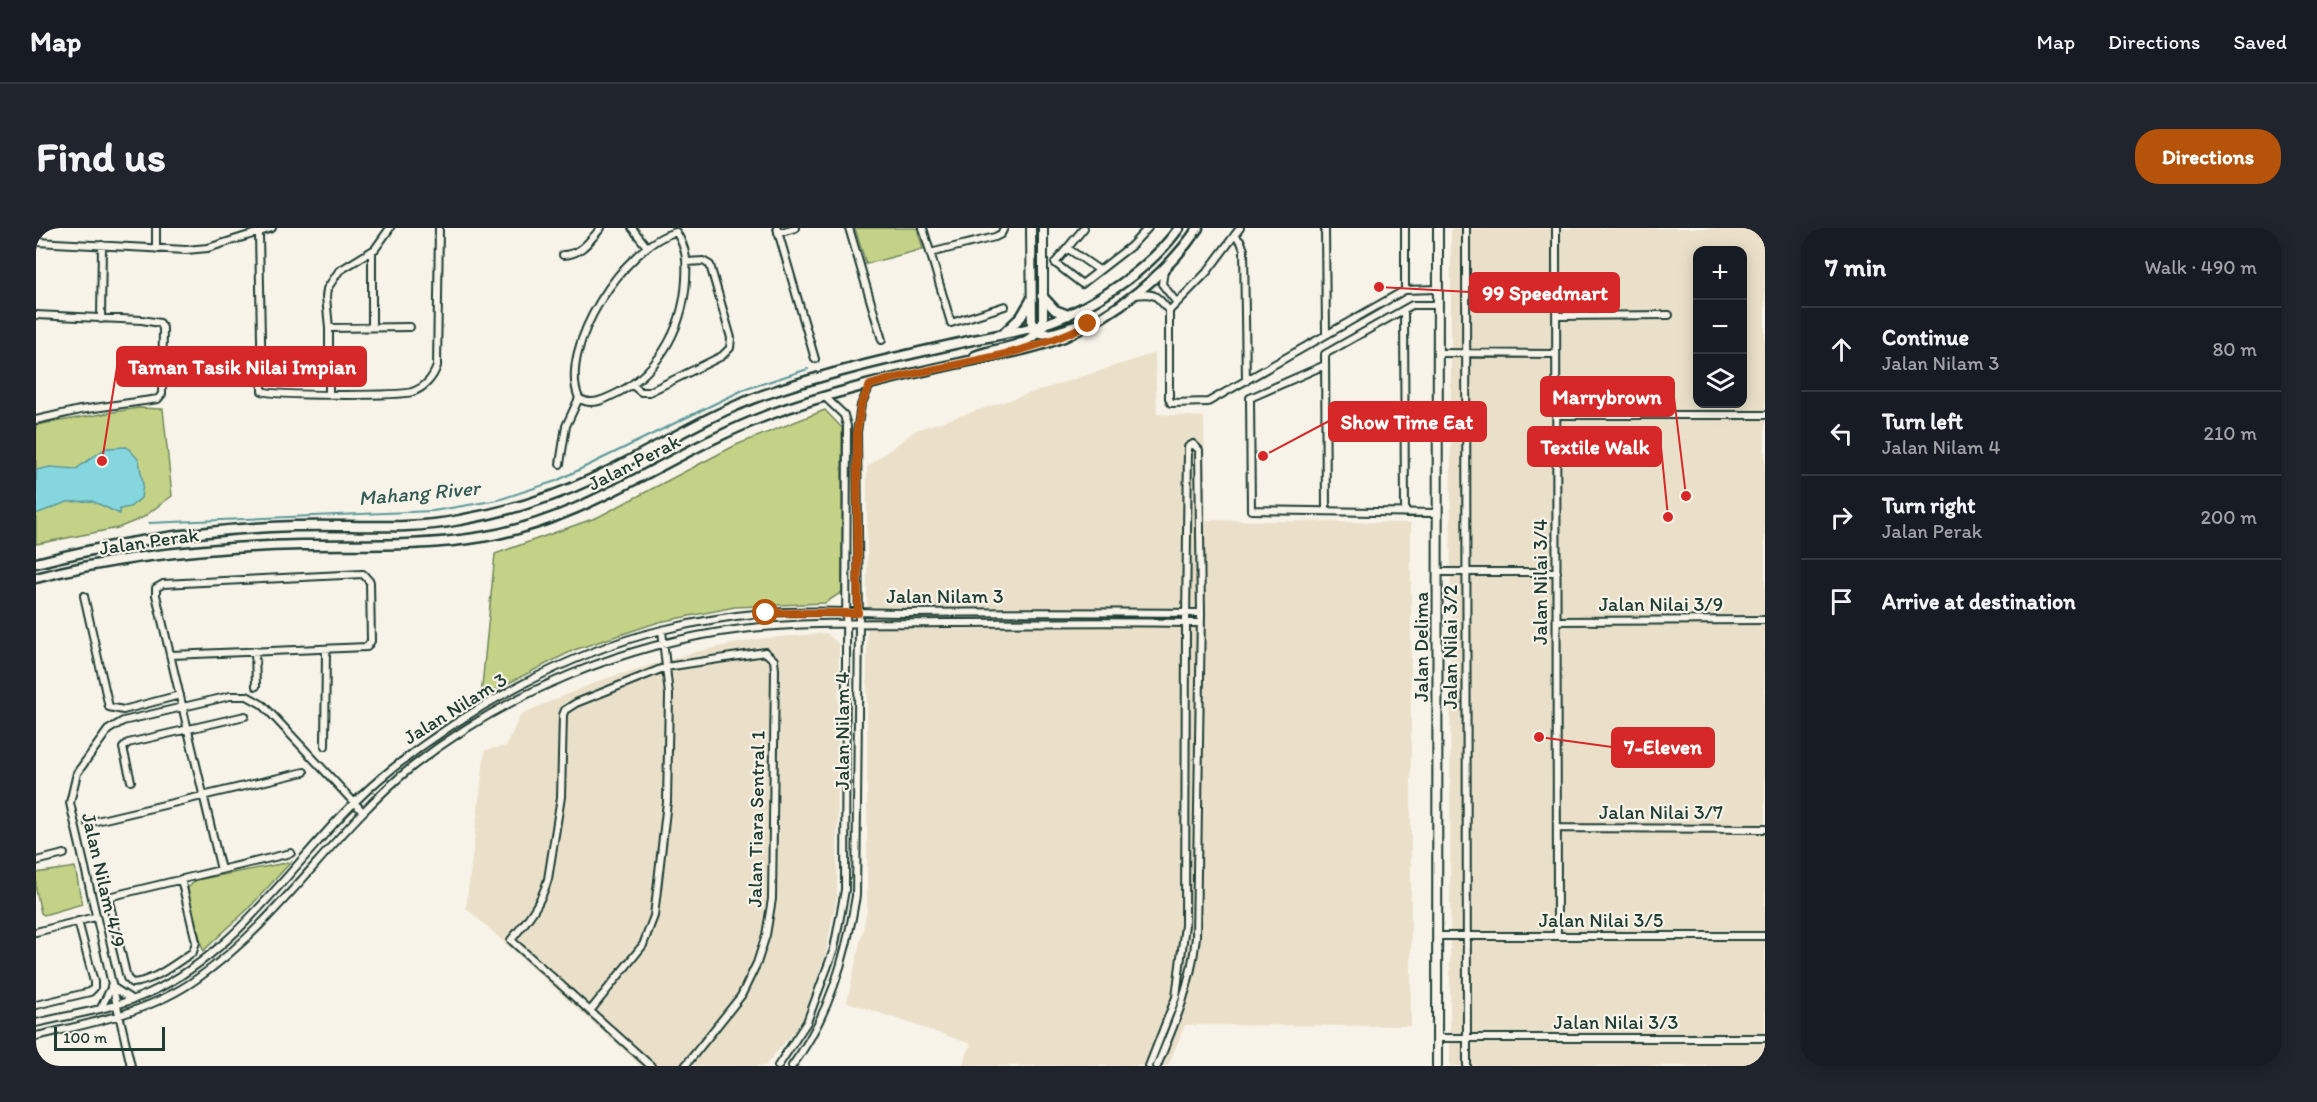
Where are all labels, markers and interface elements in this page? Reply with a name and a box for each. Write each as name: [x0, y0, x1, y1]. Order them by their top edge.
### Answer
text: Map: [30, 24, 81, 58]
text: Map: [2037, 29, 2075, 54]
text: Directions: [2108, 29, 2200, 54]
text: Saved: [2233, 29, 2287, 54]
button: Directions: [2135, 129, 2281, 184]
text: Find us: [36, 131, 166, 182]
map controls: [1693, 246, 1747, 408]
button: +: [1693, 246, 1747, 300]
text: 7 min: [1825, 251, 1886, 283]
text: Walk · 490 m: [2144, 255, 2257, 279]
callout: 99 Speedmart: [1470, 273, 1619, 312]
text: 99 Speedmart: [1482, 280, 1608, 306]
button: −: [1693, 300, 1747, 354]
route end: [1074, 310, 1100, 336]
text: Continue: [1882, 324, 1969, 351]
icon: ahead: [1825, 333, 1858, 366]
text: 80 m: [2212, 337, 2257, 361]
callout: Taman Tasik Nilai Impian: [117, 347, 366, 386]
text: Jalan Nilam 3: [1882, 351, 1999, 375]
text: Taman Tasik Nilai Impian: [127, 354, 357, 380]
button: layers: [1693, 354, 1747, 408]
callout: Marrybrown: [1541, 377, 1674, 416]
text: Marrybrown: [1552, 384, 1662, 410]
callout: Show Time Eat: [1329, 402, 1486, 441]
text: Turn left: [1882, 408, 1963, 435]
text: Show Time Eat: [1341, 409, 1474, 434]
icon: left: [1825, 417, 1858, 450]
text: 210 m: [2204, 421, 2257, 445]
callout: Textile Walk: [1528, 427, 1661, 466]
street label: Jalan Perak: [584, 428, 685, 495]
text: Textile Walk: [1540, 434, 1650, 459]
text: Jalan Nilam 4: [1882, 435, 2000, 459]
water label: Mahang River: [357, 475, 483, 510]
text: Turn right: [1882, 492, 1976, 519]
icon: right: [1825, 501, 1858, 534]
text: 200 m: [2201, 505, 2257, 529]
street label: Jalan Nilai 3/4: [1528, 519, 1552, 645]
text: Jalan Perak: [1882, 519, 1982, 543]
street label: Jalan Perak: [98, 522, 201, 560]
street label: Jalan Nilam 3: [886, 584, 1004, 608]
street label: Jalan Nilai 3/2: [1438, 584, 1462, 709]
icon: arrive: [1825, 585, 1858, 618]
text: Arrive at destination: [1882, 588, 2076, 615]
street label: Jalan Delima: [1409, 592, 1433, 702]
street label: Jalan Nilai 3/9: [1599, 592, 1723, 616]
route start: [752, 599, 778, 625]
street label: Jalan Nilam 3: [399, 667, 511, 749]
street label: Jalan Nilam 4: [830, 672, 854, 790]
callout: 7-Eleven: [1612, 728, 1714, 767]
street label: Jalan Tiara Sentral 1: [742, 730, 770, 908]
text: 7-Eleven: [1623, 734, 1702, 759]
street label: Jalan Nilai 3/7: [1599, 800, 1723, 824]
street label: Jalan Nilam 4/9: [77, 810, 131, 950]
street label: Jalan Nilai 3/5: [1539, 908, 1663, 932]
street label: Jalan Nilai 3/3: [1554, 1010, 1679, 1034]
scale bar: [54, 1024, 165, 1052]
text: 100 m: [63, 1028, 107, 1047]

